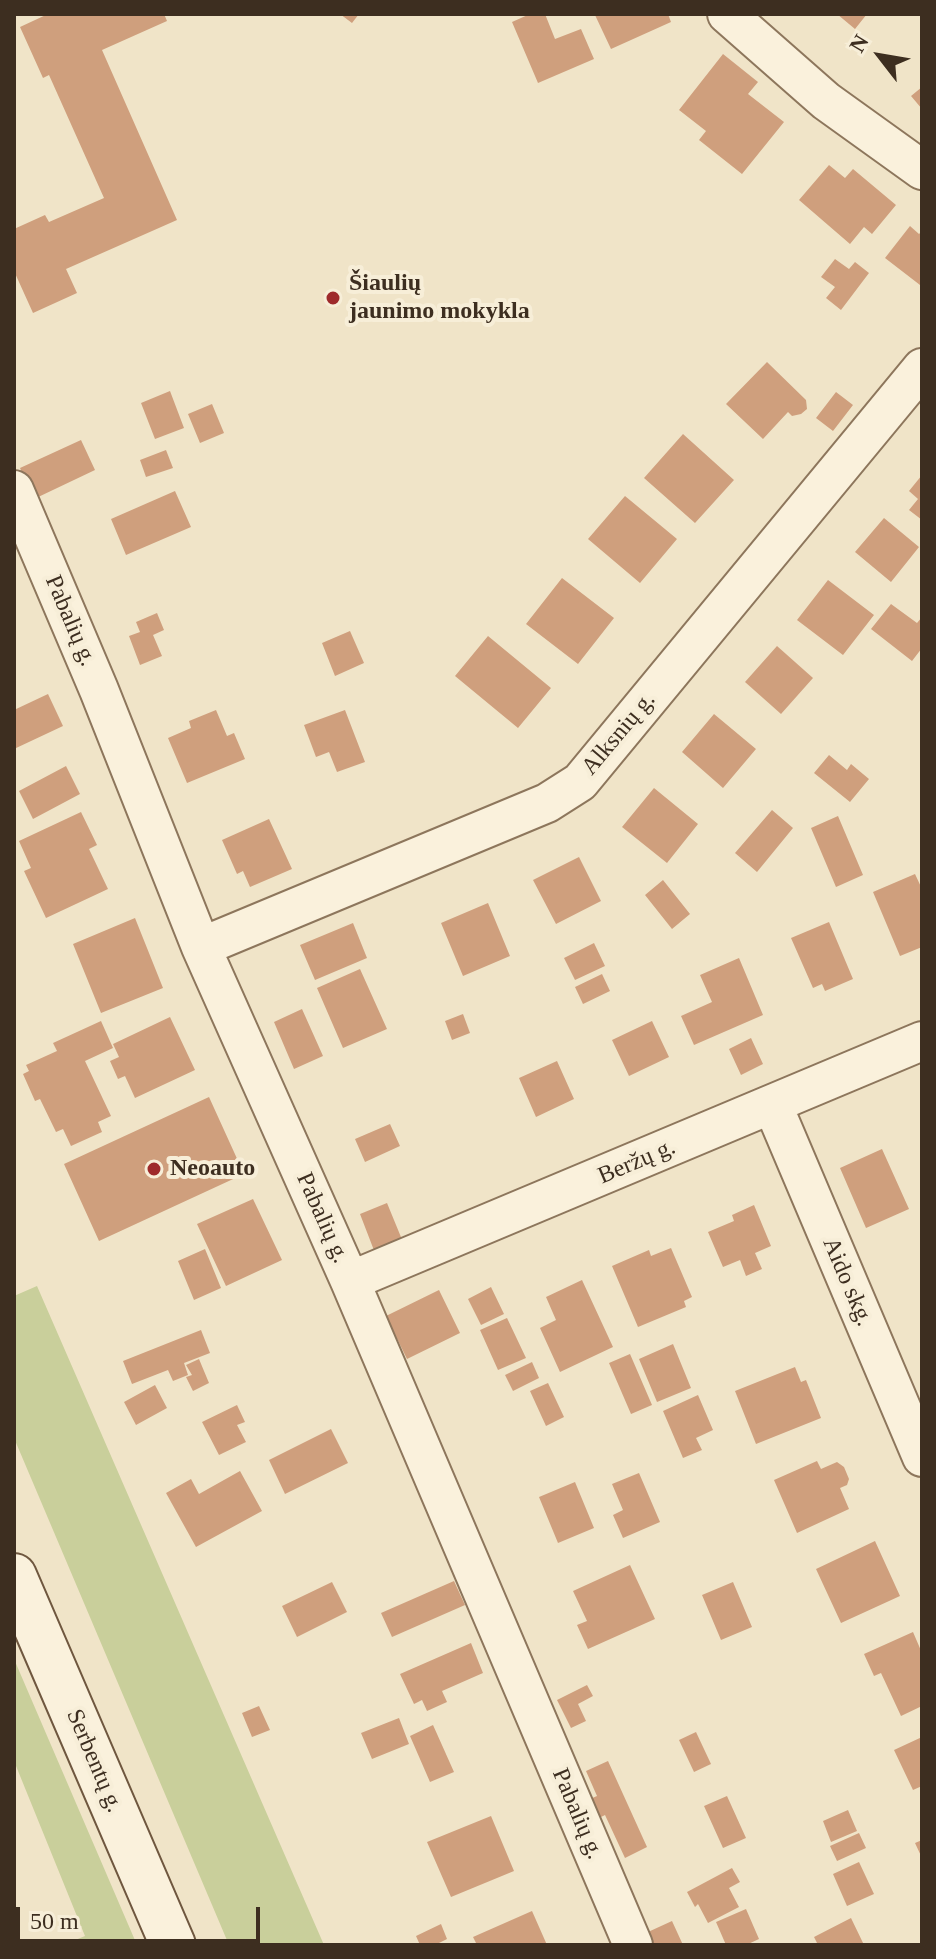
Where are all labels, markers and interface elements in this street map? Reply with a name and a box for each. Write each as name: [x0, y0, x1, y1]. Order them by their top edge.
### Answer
north arrow: [840, 16, 920, 96]
text: N: [844, 30, 874, 57]
place label: Šiaulių jaunimo mokykla: [349, 270, 530, 326]
marker: Šiaulių jaunimo mokykla: [324, 289, 342, 307]
street label: Pabalių g.: [38, 571, 102, 671]
street label: Alksnių g.: [576, 686, 662, 782]
street label: Beržų g.: [594, 1133, 680, 1191]
place label: Neoauto: [170, 1155, 255, 1183]
marker: Neoauto: [145, 1160, 163, 1178]
street label: Pabalių g.: [289, 1168, 355, 1268]
street label: Aido skg.: [816, 1233, 878, 1331]
street label: Serbentų g.: [59, 1705, 129, 1817]
street label: Pabalių g.: [545, 1764, 609, 1864]
scale bar: [20, 1891, 264, 1941]
text: 50 m: [30, 1908, 79, 1934]

